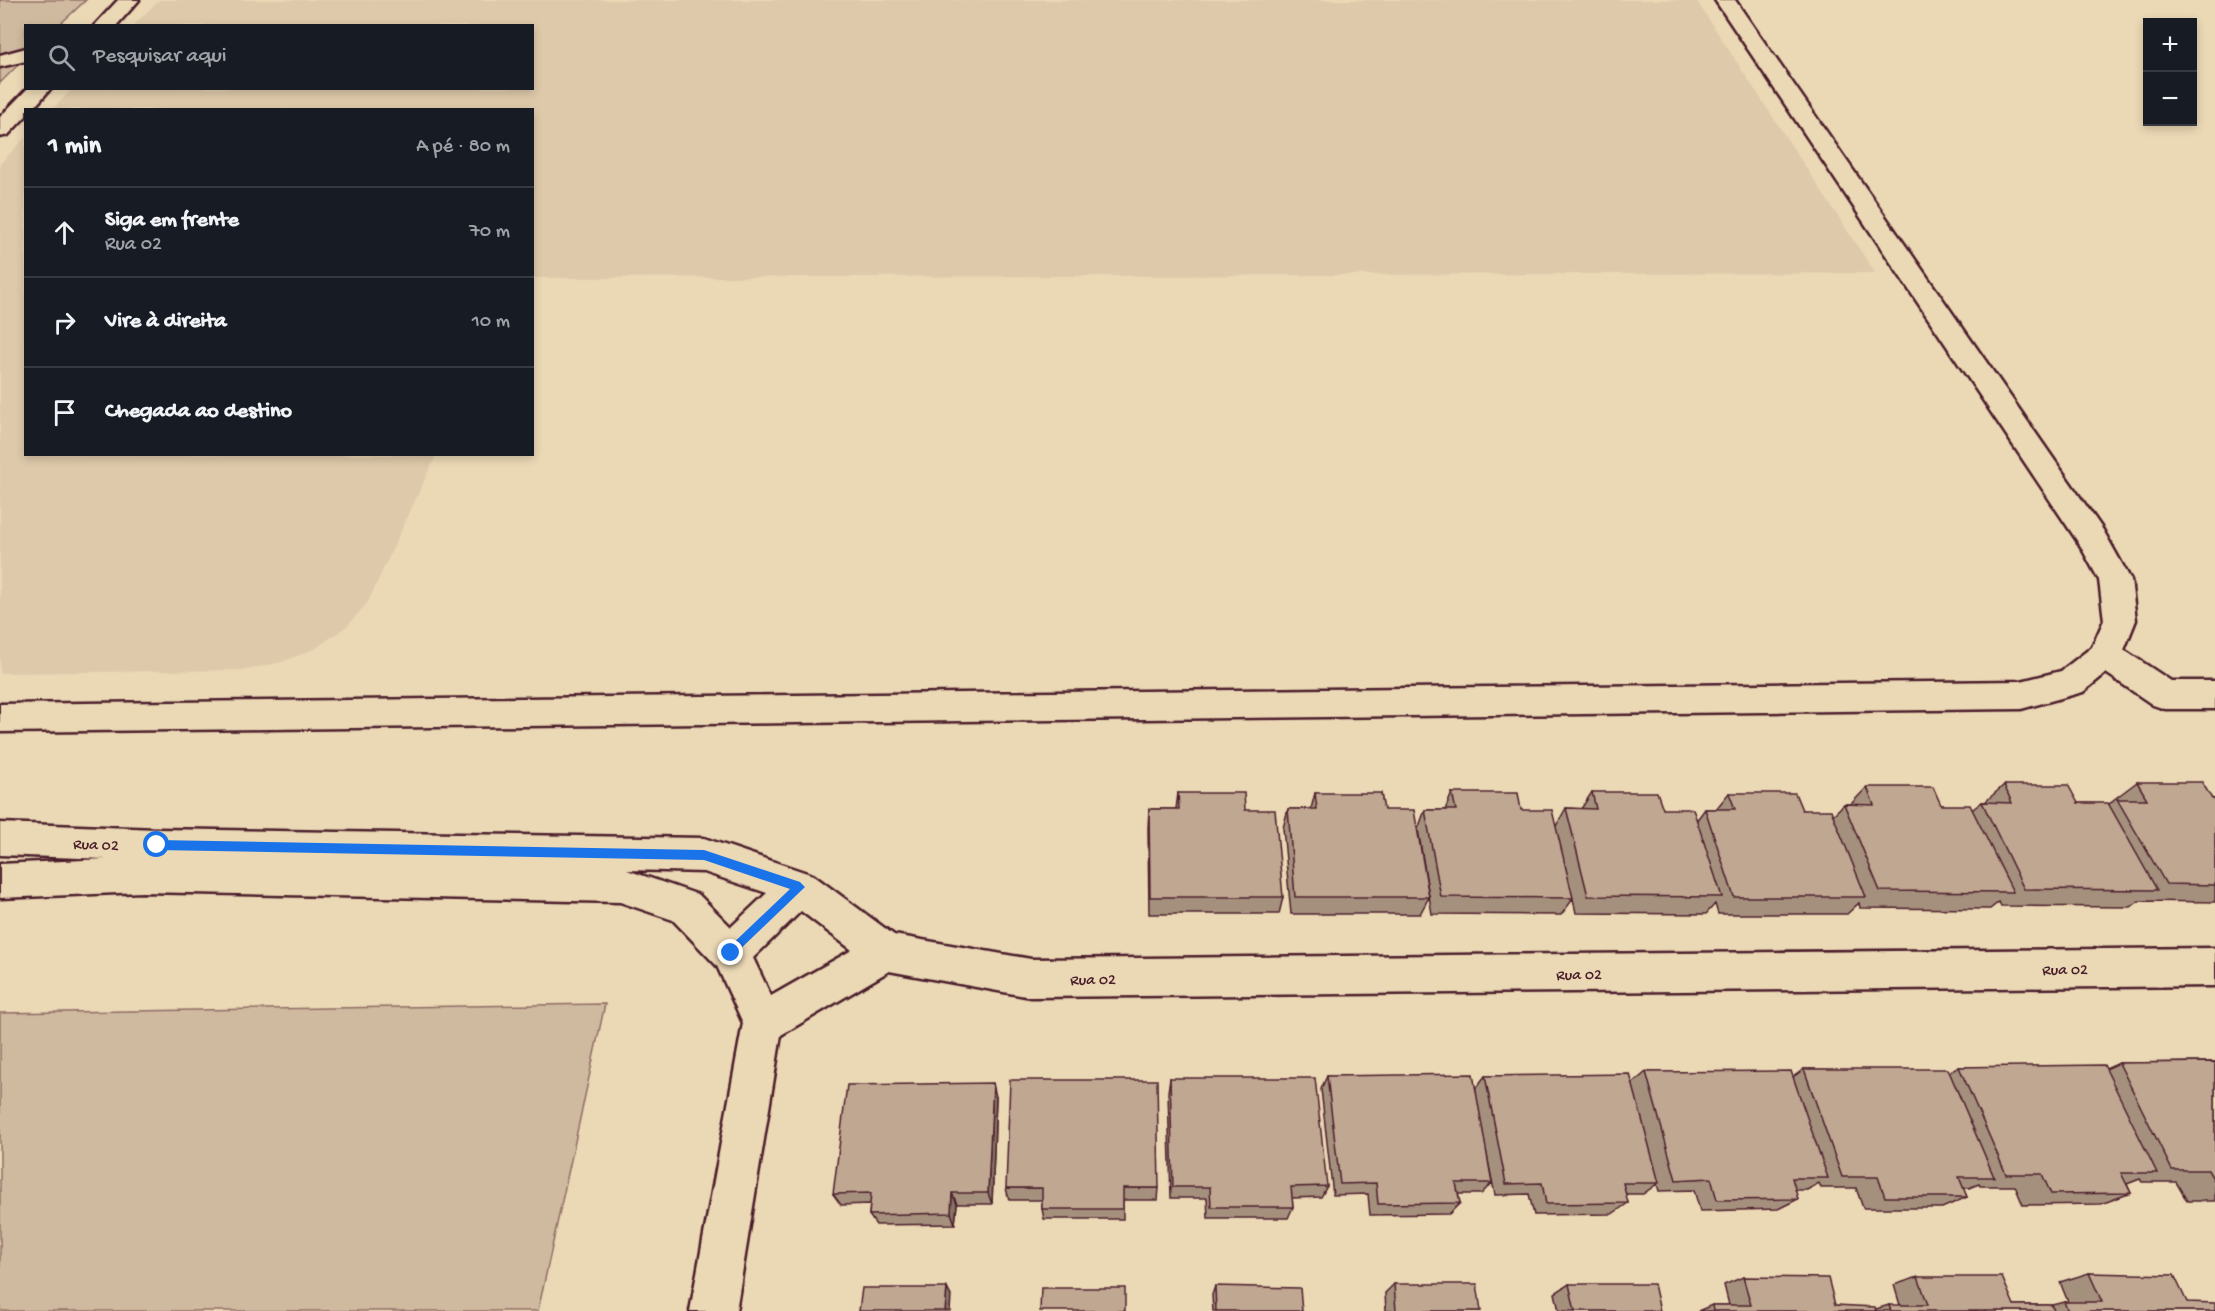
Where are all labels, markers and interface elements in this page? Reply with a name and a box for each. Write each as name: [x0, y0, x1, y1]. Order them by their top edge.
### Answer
map controls: [2143, 18, 2197, 126]
button: +: [2143, 18, 2197, 72]
search box: [24, 24, 534, 90]
icon: search: [45, 41, 78, 74]
text: Pesquisar aqui: [93, 44, 227, 70]
button: −: [2143, 72, 2197, 126]
text: 1 min: [48, 132, 101, 163]
text: A pé · 80 m: [416, 136, 510, 159]
text: Siga em frente: [105, 208, 239, 234]
icon: ahead: [48, 216, 81, 249]
text: 70 m: [469, 221, 510, 244]
text: Rua 02: [105, 234, 162, 257]
icon: right: [48, 306, 81, 339]
text: Vire à direita: [105, 309, 227, 335]
text: 10 m: [472, 311, 510, 334]
icon: arrive: [48, 396, 81, 429]
text: Chegada ao destino: [105, 399, 292, 425]
route start: [143, 831, 169, 857]
street label: Rua 02: [73, 836, 119, 857]
route end: [717, 939, 743, 965]
street label: Rua 02: [2042, 962, 2088, 981]
street label: Rua 02: [1556, 967, 1602, 986]
street label: Rua 02: [1070, 972, 1116, 991]

